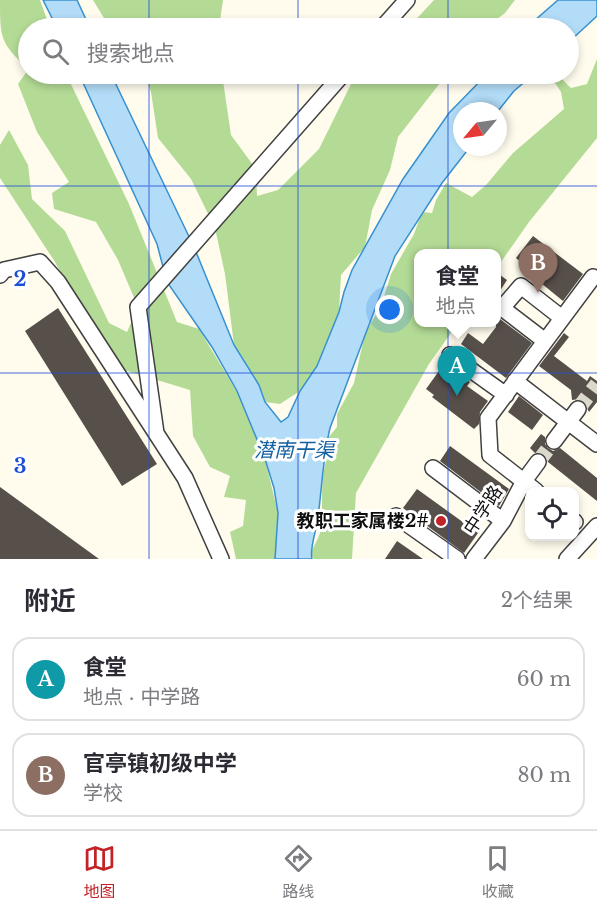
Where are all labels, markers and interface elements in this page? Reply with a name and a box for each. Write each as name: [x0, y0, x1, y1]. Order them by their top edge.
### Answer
search box: [18, 18, 579, 84]
icon: search: [39, 35, 72, 68]
text: 搜索地点: [87, 40, 175, 67]
north arrow: [453, 102, 507, 156]
pin: B: [518, 244, 558, 293]
popup: [414, 249, 501, 327]
text: 食堂: [435, 263, 480, 290]
text: 2: [13, 267, 27, 291]
text: 地点: [435, 294, 475, 318]
your location: [375, 295, 404, 324]
pin: A: [438, 346, 476, 396]
water label: 潜南干渠: [254, 438, 337, 462]
text: 3: [14, 454, 26, 478]
street label: 中学路: [459, 481, 507, 539]
map controls: [525, 487, 579, 541]
button: locate: [525, 487, 579, 541]
place label: 教职工家属楼2#: [297, 510, 429, 532]
marker: 教职工家属楼2#: [434, 514, 448, 528]
text: 附近: [24, 585, 76, 617]
text: 2个结果: [501, 588, 573, 612]
text: 食堂: [83, 654, 127, 681]
text: A: [37, 667, 54, 691]
text: 60 m: [517, 667, 571, 691]
text: 地点 · 中学路: [83, 685, 200, 709]
text: 官亭镇初级中学: [83, 750, 237, 777]
text: B: [38, 763, 53, 787]
text: 80 m: [517, 763, 571, 787]
text: 学校: [83, 781, 123, 805]
tab: 地图: [83, 842, 116, 902]
tab: 路线: [282, 842, 315, 902]
tab: 收藏: [481, 842, 514, 902]

